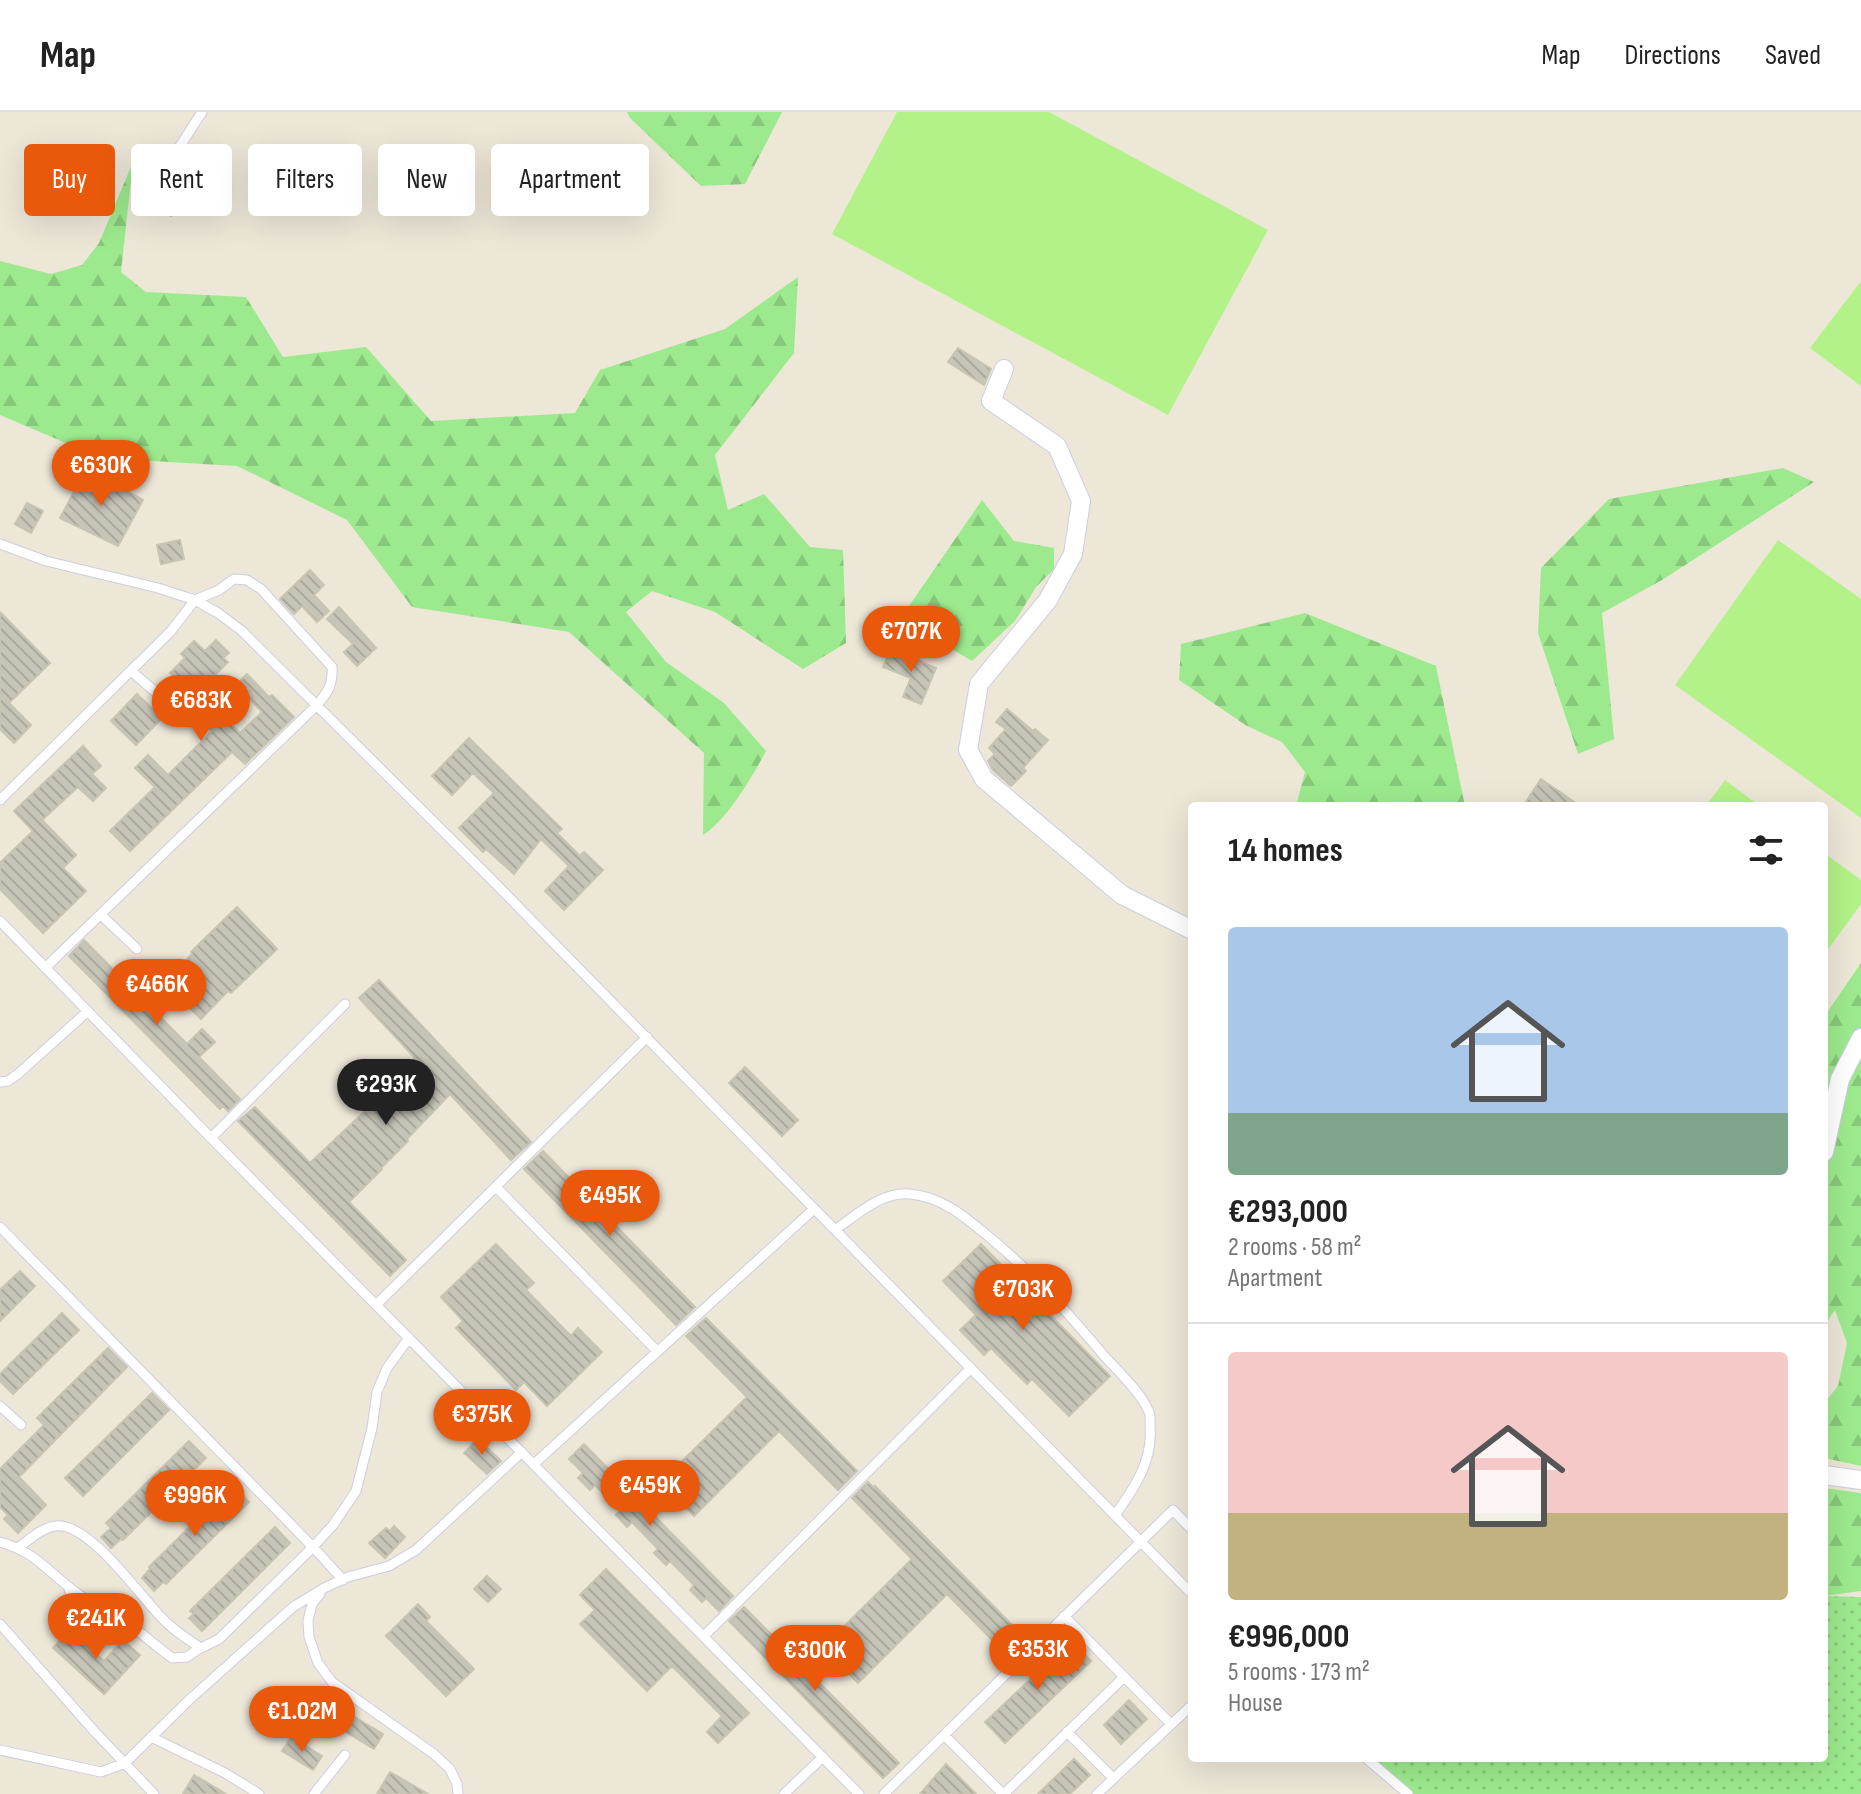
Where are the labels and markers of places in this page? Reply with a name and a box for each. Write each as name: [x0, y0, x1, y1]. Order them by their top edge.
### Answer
pin: €630K: [45, 440, 157, 508]
pin: €707K: [855, 606, 967, 674]
pin: €683K: [145, 675, 257, 743]
pin: €466K: [101, 959, 213, 1027]
pin: €293K: [330, 1059, 442, 1127]
pin: €495K: [554, 1170, 666, 1238]
pin: €703K: [967, 1264, 1079, 1332]
pin: €375K: [426, 1389, 538, 1457]
pin: €459K: [594, 1460, 706, 1528]
pin: €996K: [139, 1470, 251, 1538]
pin: €241K: [40, 1593, 152, 1661]
pin: €353K: [982, 1624, 1094, 1692]
pin: €300K: [759, 1625, 871, 1693]
pin: €1.02M: [237, 1686, 367, 1754]

